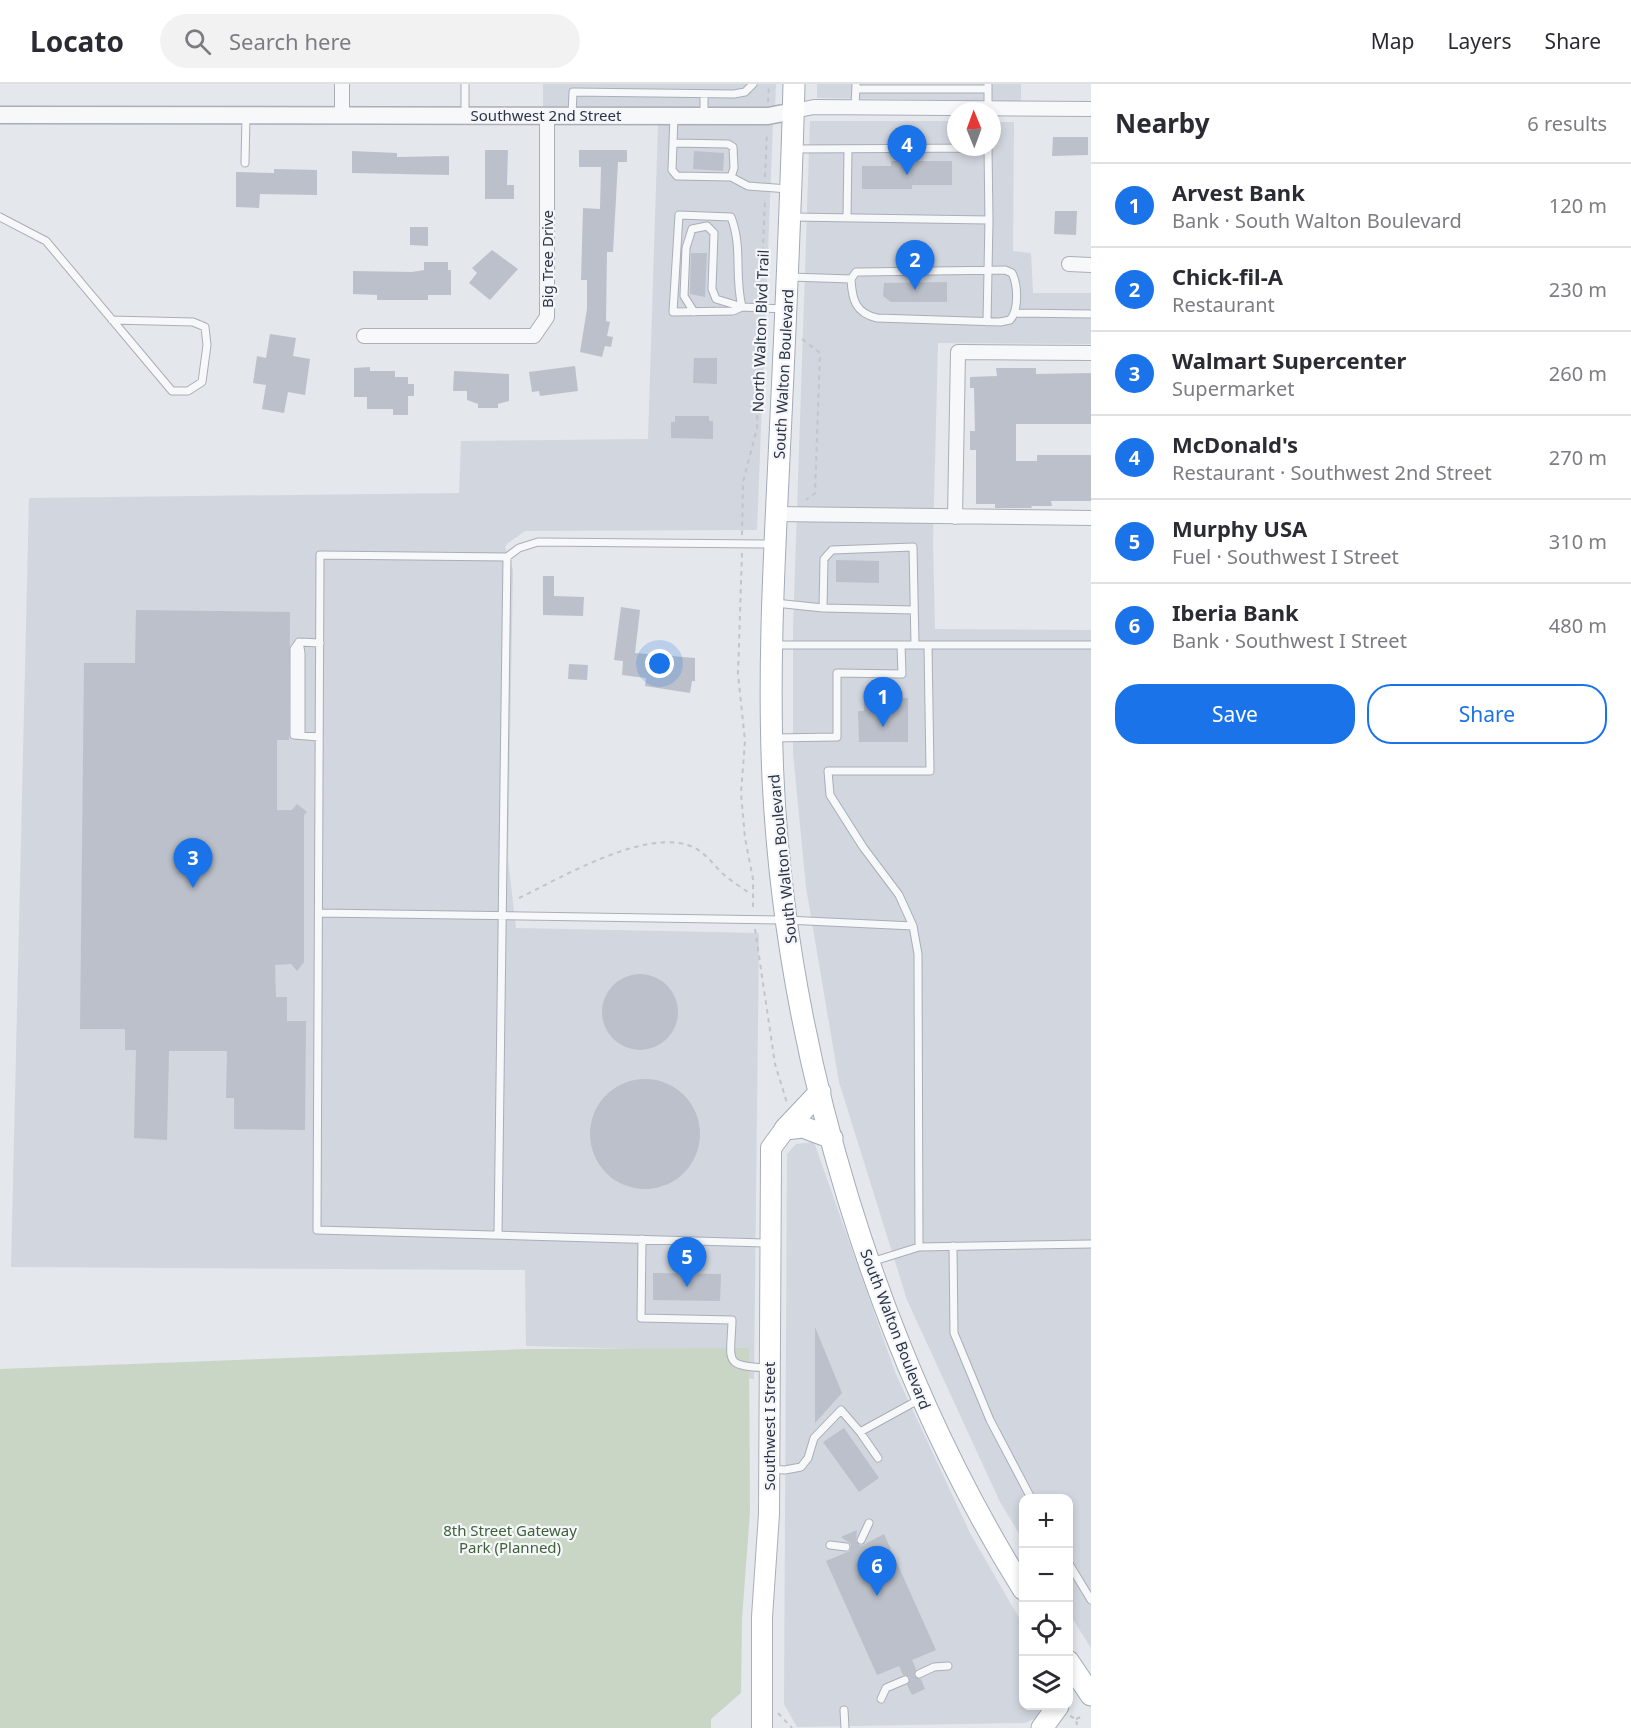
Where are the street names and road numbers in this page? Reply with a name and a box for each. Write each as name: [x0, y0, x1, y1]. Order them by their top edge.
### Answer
street label: Southwest 2nd Street: [471, 105, 622, 125]
street label: Big Tree Drive: [537, 210, 557, 308]
street label: North Walton Blvd Trail: [747, 249, 773, 413]
street label: South Walton Boulevard: [769, 289, 797, 459]
street label: South Walton Boulevard: [763, 773, 801, 945]
street label: South Walton Boulevard: [856, 1246, 936, 1412]
street label: Southwest I Street: [759, 1361, 779, 1490]

